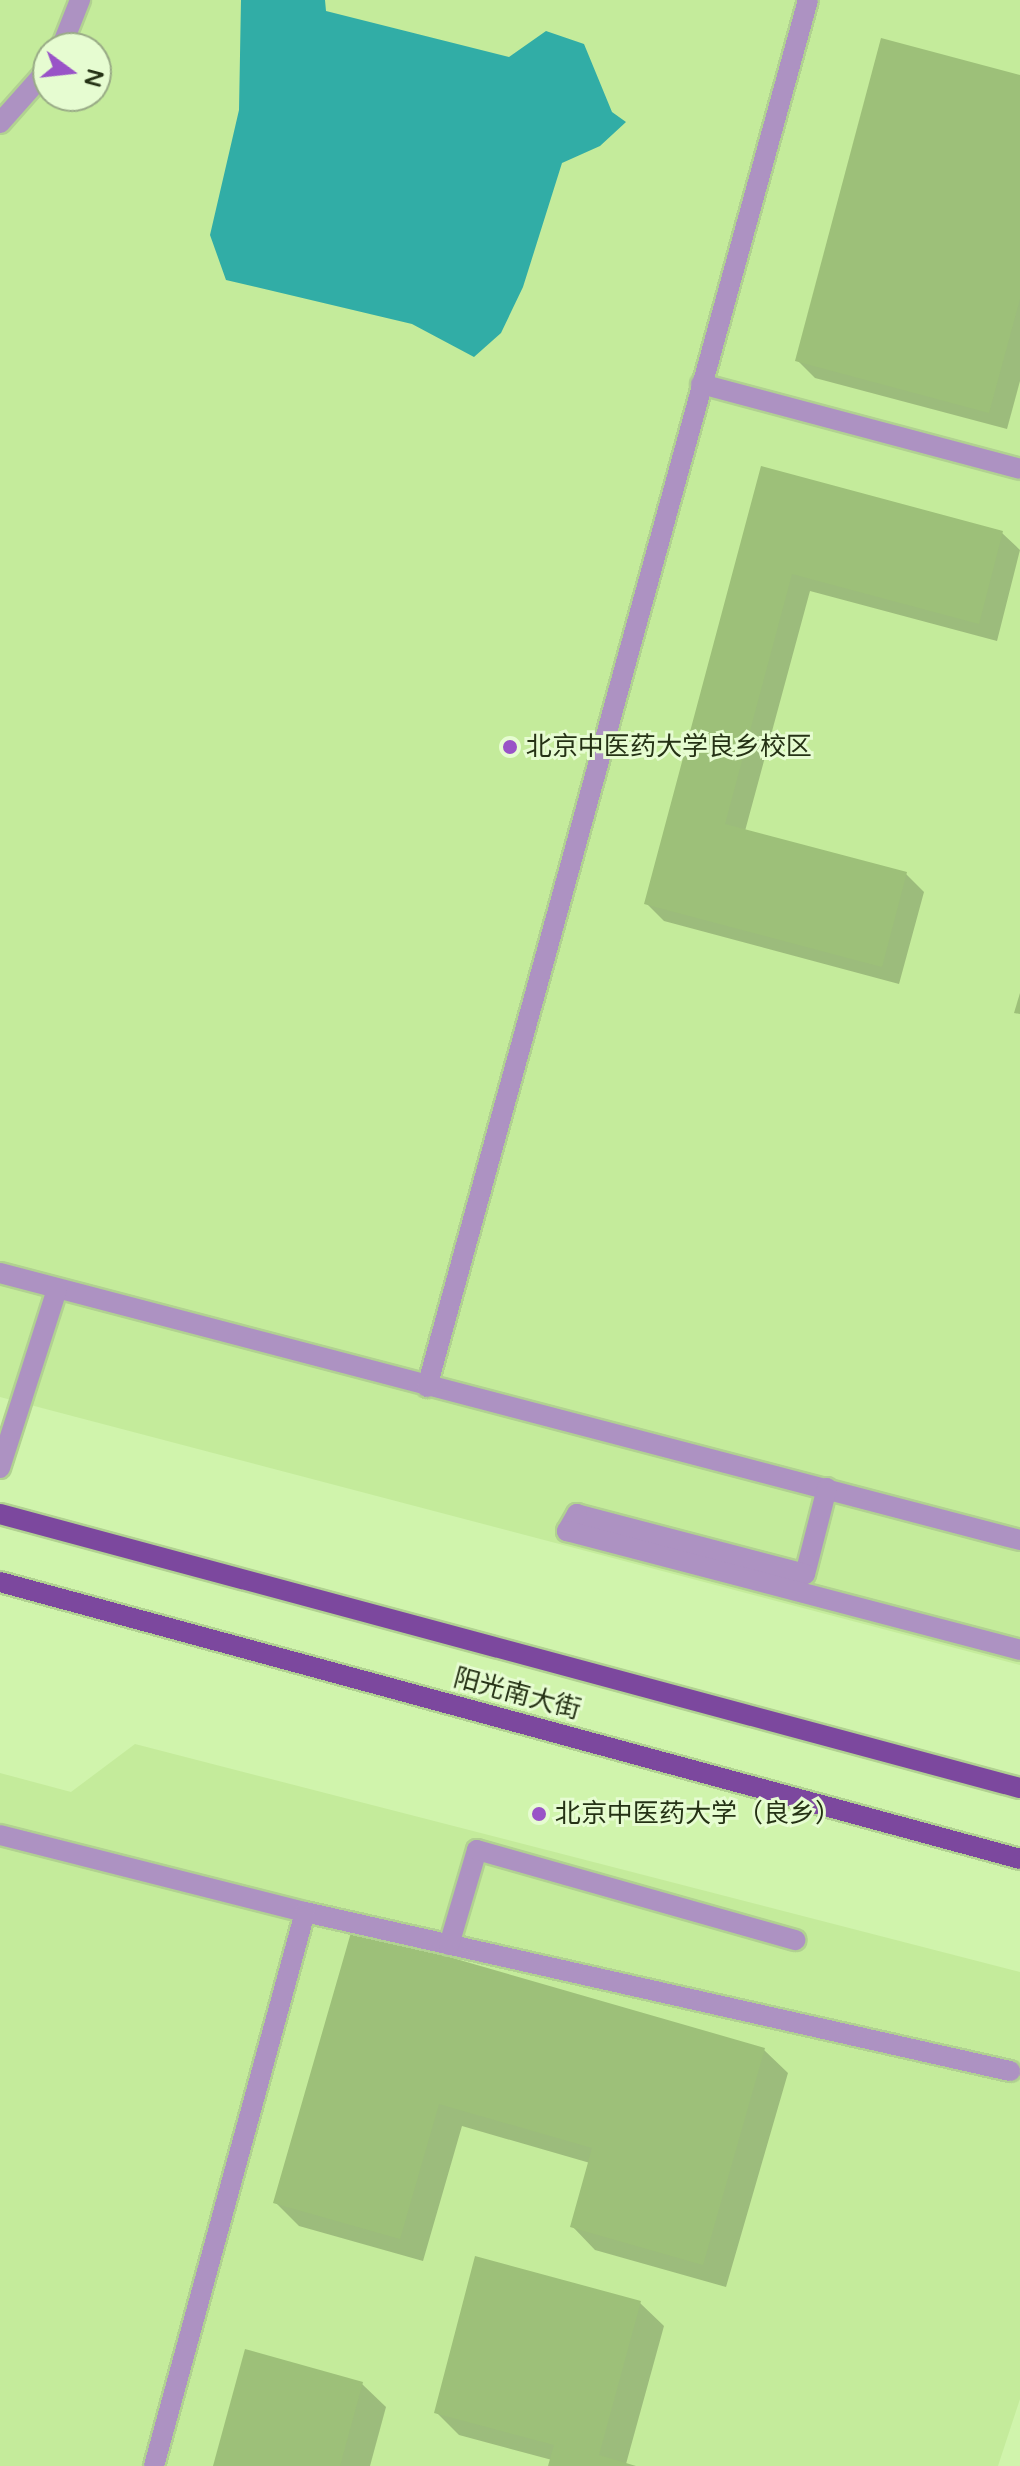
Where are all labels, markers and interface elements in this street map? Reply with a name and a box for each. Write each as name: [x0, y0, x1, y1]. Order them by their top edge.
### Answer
north arrow: [32, 32, 112, 112]
text: N: [78, 66, 108, 90]
place label: 北京中医药大学良乡校区: [526, 731, 812, 763]
marker: 北京中医药大学良乡校区: [501, 738, 519, 756]
street label: 阳光南大街: [450, 1662, 584, 1726]
place label: 北京中医药大学（良乡）: [555, 1798, 841, 1830]
marker: 北京中医药大学（良乡）: [530, 1805, 548, 1823]

